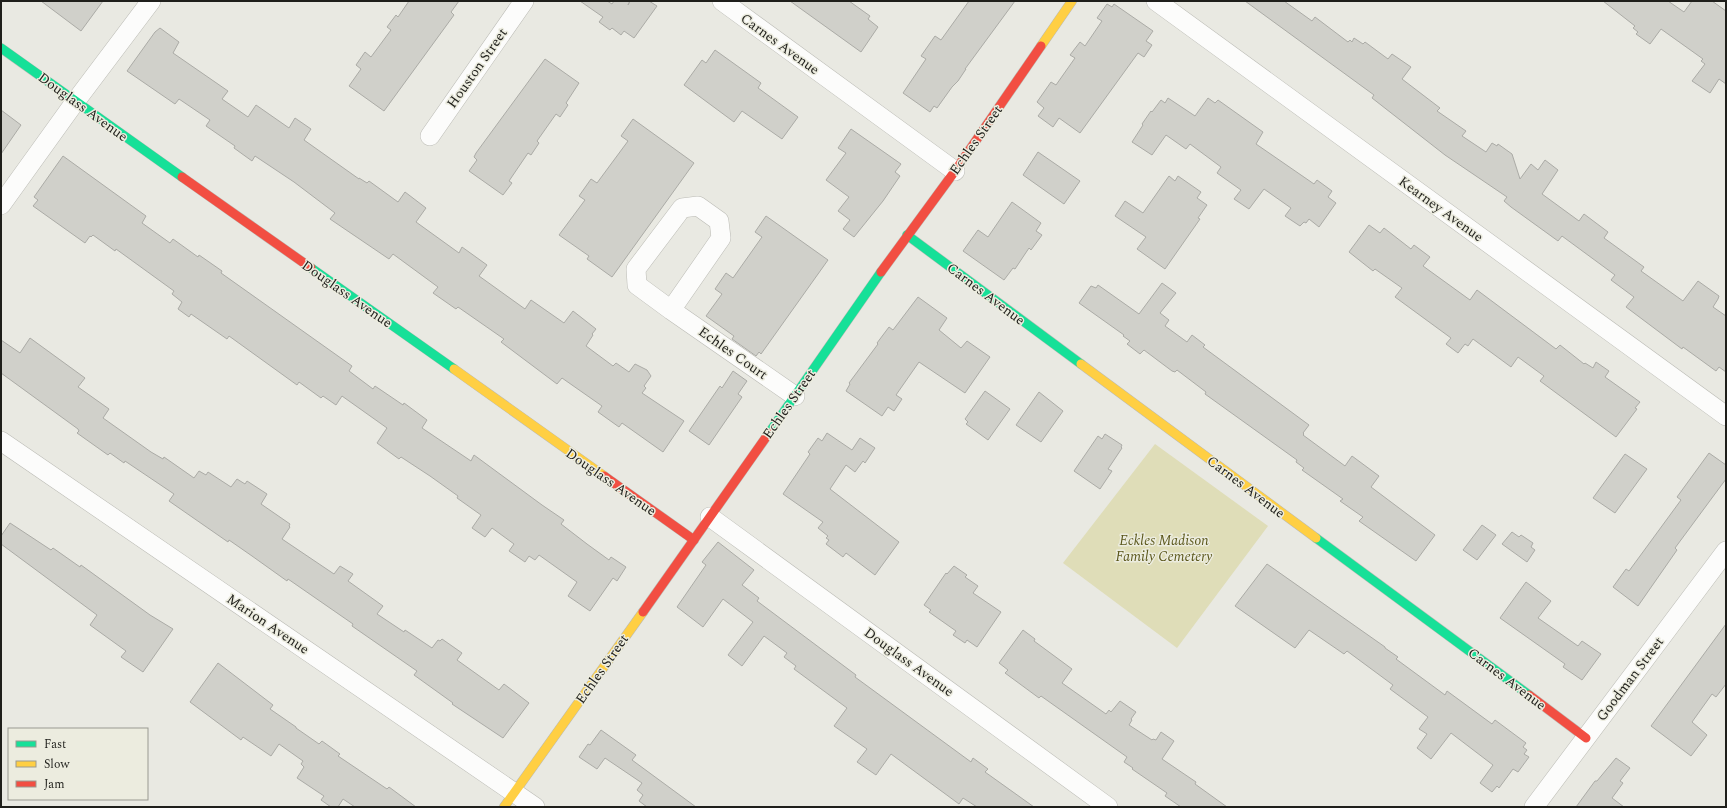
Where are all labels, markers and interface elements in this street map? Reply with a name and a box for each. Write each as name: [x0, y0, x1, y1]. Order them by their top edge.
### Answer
street label: Carnes Avenue: [736, 8, 824, 80]
street label: Houston Street: [442, 24, 512, 112]
street label: Douglass Avenue: [34, 67, 132, 147]
street label: Echles Street: [944, 101, 1008, 179]
street label: Kearney Avenue: [1394, 171, 1488, 247]
street label: Douglass Avenue: [297, 255, 397, 333]
street label: Carnes Avenue: [942, 258, 1030, 331]
street label: Echles Court: [694, 321, 772, 385]
street label: Echles Street: [757, 365, 821, 443]
street label: Douglass Avenue: [561, 443, 661, 521]
street label: Carnes Avenue: [1202, 451, 1290, 524]
park label: Eckles Madison Family Cemetery: [1116, 530, 1213, 567]
street label: Marion Avenue: [222, 589, 314, 660]
street label: Douglass Avenue: [860, 622, 958, 702]
street label: Echles Street: [570, 630, 634, 708]
street label: Goodman Street: [1591, 632, 1669, 726]
street label: Carnes Avenue: [1463, 643, 1551, 716]
legend: [8, 728, 148, 800]
text: Fast: [44, 735, 66, 754]
text: Slow: [44, 755, 70, 774]
text: Jam: [44, 775, 65, 794]

